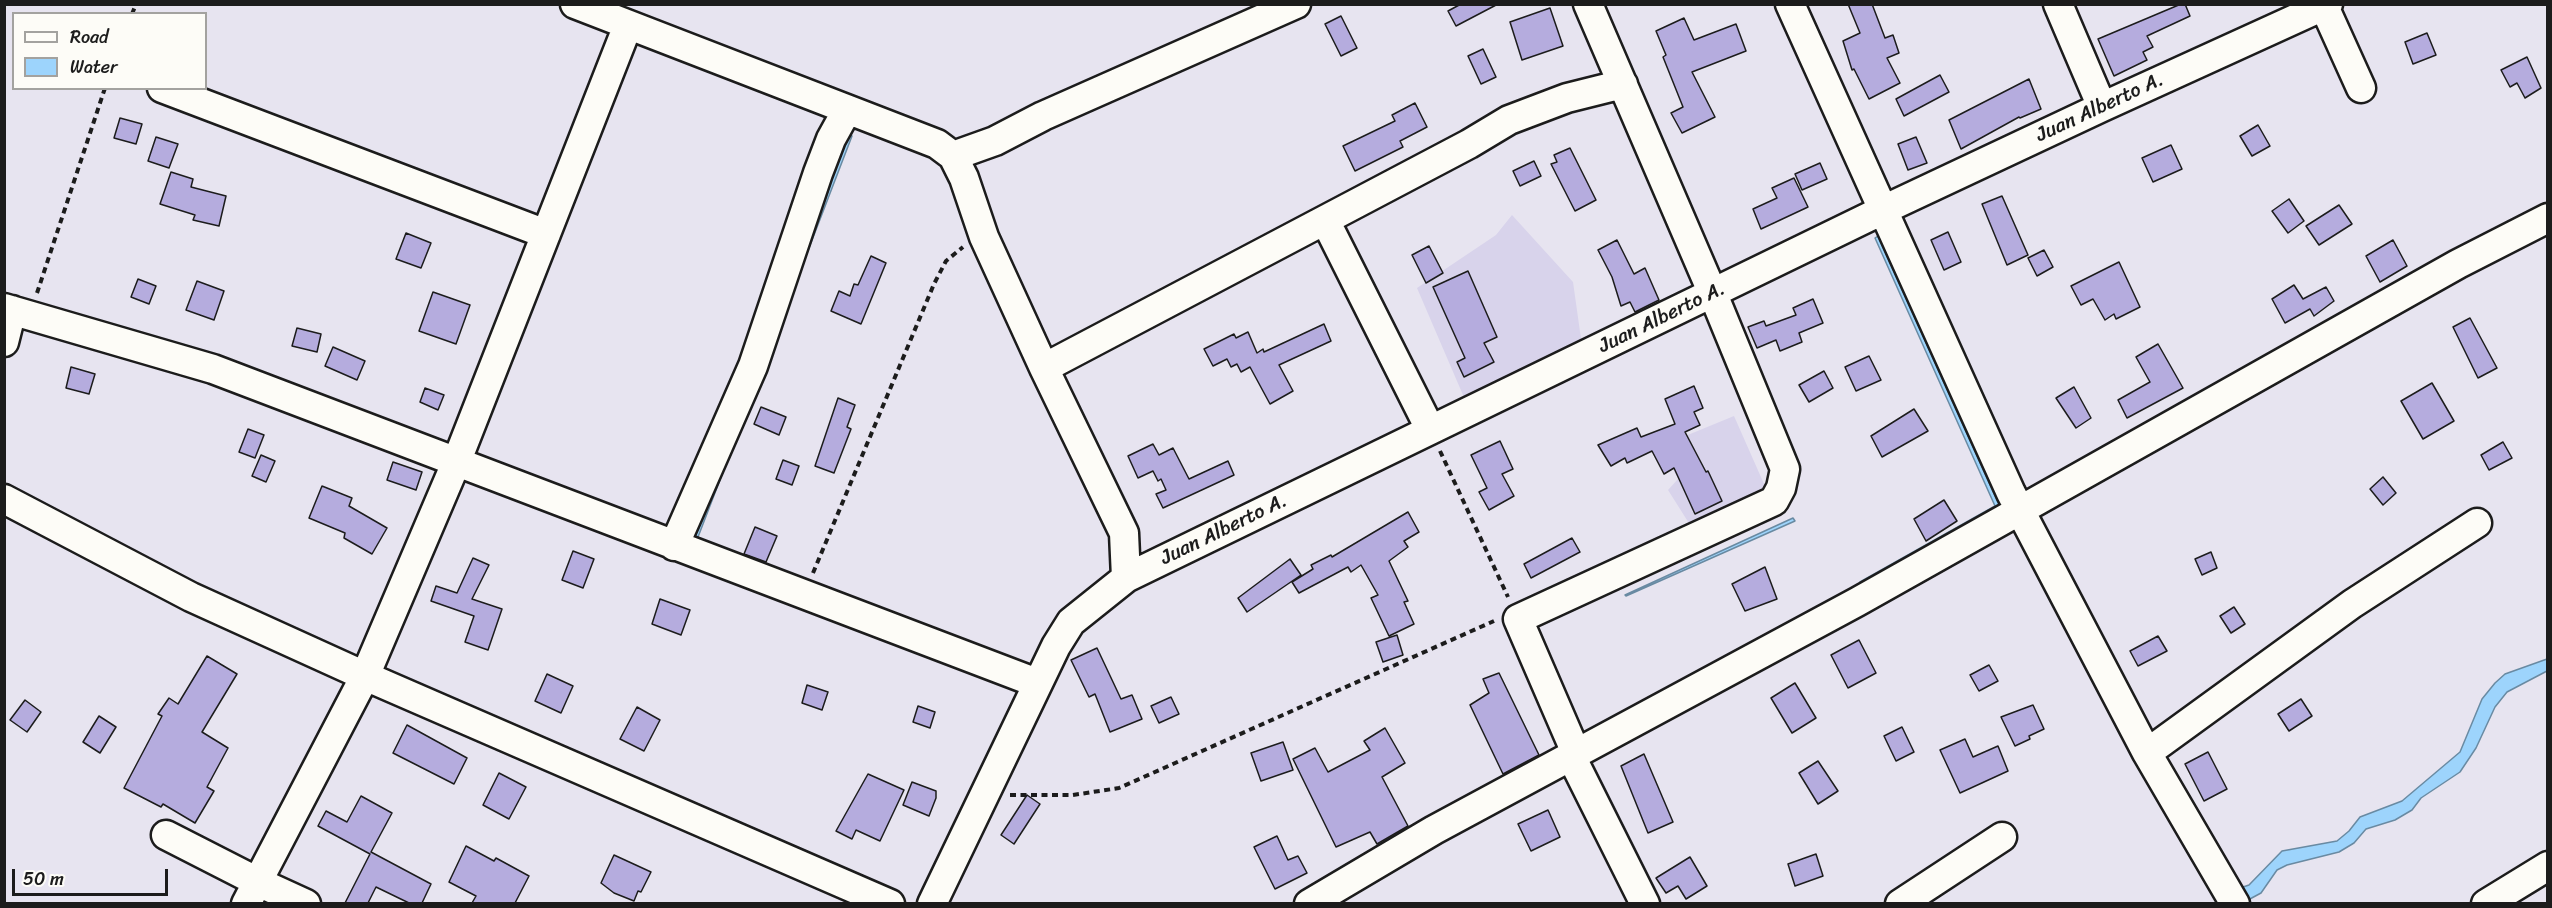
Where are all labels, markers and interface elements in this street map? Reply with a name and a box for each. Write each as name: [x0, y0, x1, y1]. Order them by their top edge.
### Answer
legend: [12, 12, 207, 90]
text: Road: [70, 21, 109, 53]
text: Water: [70, 51, 117, 83]
street label: Juan Alberto A.: [2033, 68, 2167, 148]
street label: Juan Alberto A.: [1595, 277, 1729, 359]
street label: Juan Alberto A.: [1157, 489, 1291, 571]
scale bar: [15, 857, 171, 895]
text: 50 m: [23, 863, 64, 895]

